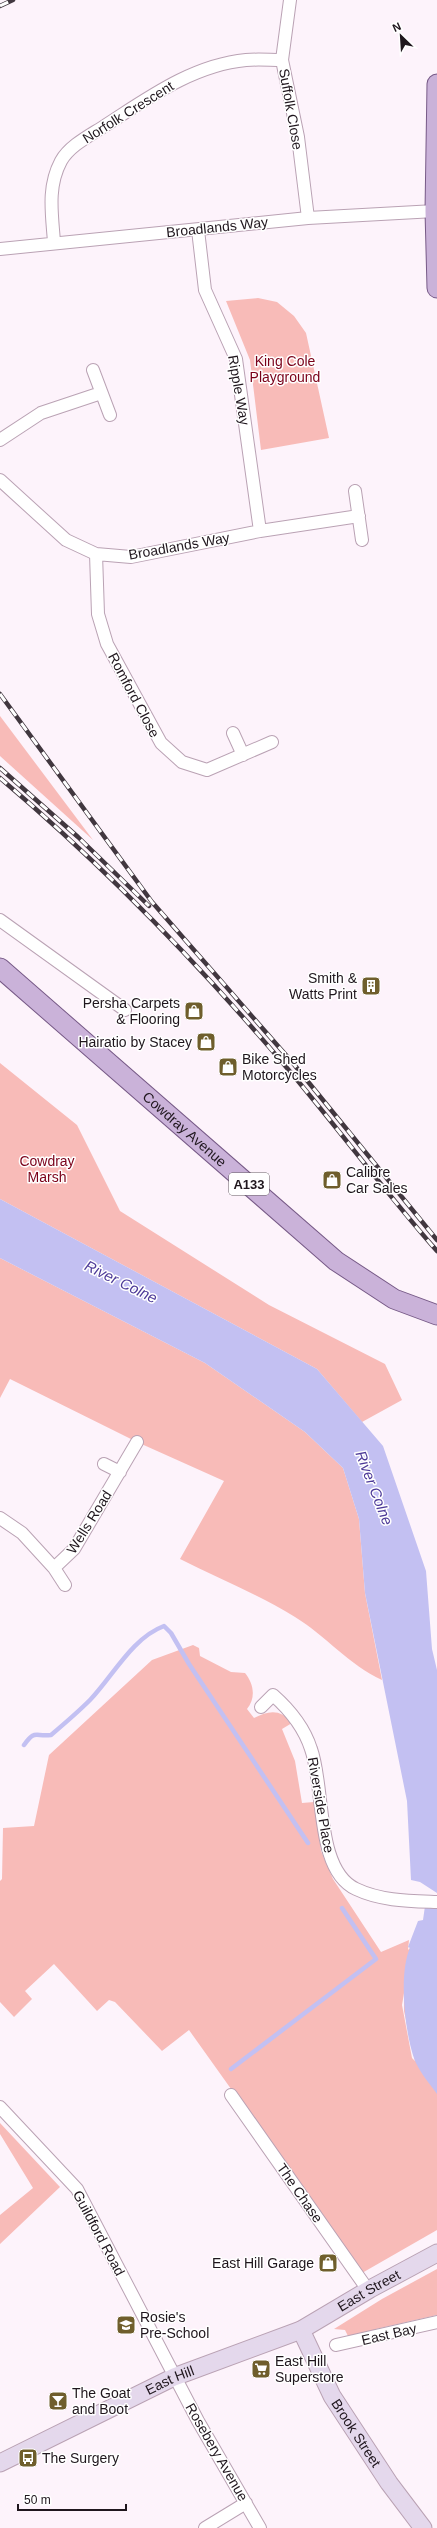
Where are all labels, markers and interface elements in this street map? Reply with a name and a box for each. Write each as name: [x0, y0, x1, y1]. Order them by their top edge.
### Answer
north arrow: [381, 16, 421, 56]
text: N: [391, 20, 403, 34]
street label: Suffolk Close: [276, 67, 306, 151]
street label: Norfolk Crescent: [80, 78, 177, 146]
street label: Broadlands Way: [165, 214, 269, 240]
park label: King Cole Playground: [250, 353, 320, 385]
street label: Ripple Way: [225, 354, 253, 426]
street label: Broadlands Way: [127, 529, 231, 563]
street label: Romford Close: [105, 650, 163, 740]
place label: Smith & Watts Print: [289, 970, 358, 1002]
building icon: Smith & Watts Print: [360, 975, 382, 997]
place label: Persha Carpets & Flooring: [83, 995, 180, 1027]
shop icon: Persha Carpets & Flooring: [183, 1000, 205, 1022]
shop icon: Hairatio by Stacey: [195, 1031, 217, 1053]
place label: Hairatio by Stacey: [78, 1034, 192, 1050]
place label: Bike Shed Motorcycles: [242, 1051, 317, 1083]
shop icon: Bike Shed Motorcycles: [217, 1056, 239, 1078]
street label: Cowdray Avenue: [140, 1088, 230, 1170]
park label: Cowdray Marsh: [19, 1153, 75, 1185]
place label: Calibre Car Sales: [346, 1164, 407, 1196]
shop icon: Calibre Car Sales: [321, 1169, 343, 1191]
road number: A133: [229, 1173, 269, 1195]
water label: River Colne: [82, 1257, 160, 1306]
water label: River Colne: [352, 1448, 396, 1527]
street label: Wells Road: [63, 1488, 115, 1556]
street label: Riverside Place: [305, 1756, 337, 1854]
street label: The Chase: [274, 2160, 326, 2226]
street label: Guildford Road: [70, 2188, 128, 2278]
shop icon: East Hill Garage: [317, 2252, 339, 2274]
place label: East Hill Garage: [212, 2255, 314, 2271]
street label: East Street: [335, 2266, 403, 2314]
place label: Rosie's Pre-School: [140, 2309, 209, 2341]
school or university icon: Rosie's Pre-School: [115, 2314, 137, 2336]
street label: East Bay: [360, 2320, 418, 2348]
place label: East Hill Superstore: [275, 2353, 344, 2385]
supermarket icon: East Hill Superstore: [250, 2358, 272, 2380]
street label: East Hill: [143, 2362, 196, 2398]
place label: The Goat and Boot: [72, 2385, 130, 2417]
bar icon: The Goat and Boot: [47, 2390, 69, 2412]
street label: Brook Street: [328, 2396, 384, 2470]
street label: Rosebery Avenue: [183, 2400, 252, 2504]
bus stop icon: The Surgery: [17, 2447, 39, 2469]
place label: The Surgery: [42, 2450, 119, 2466]
scale bar: [18, 2486, 126, 2512]
text: 50 m: [24, 2493, 51, 2507]

